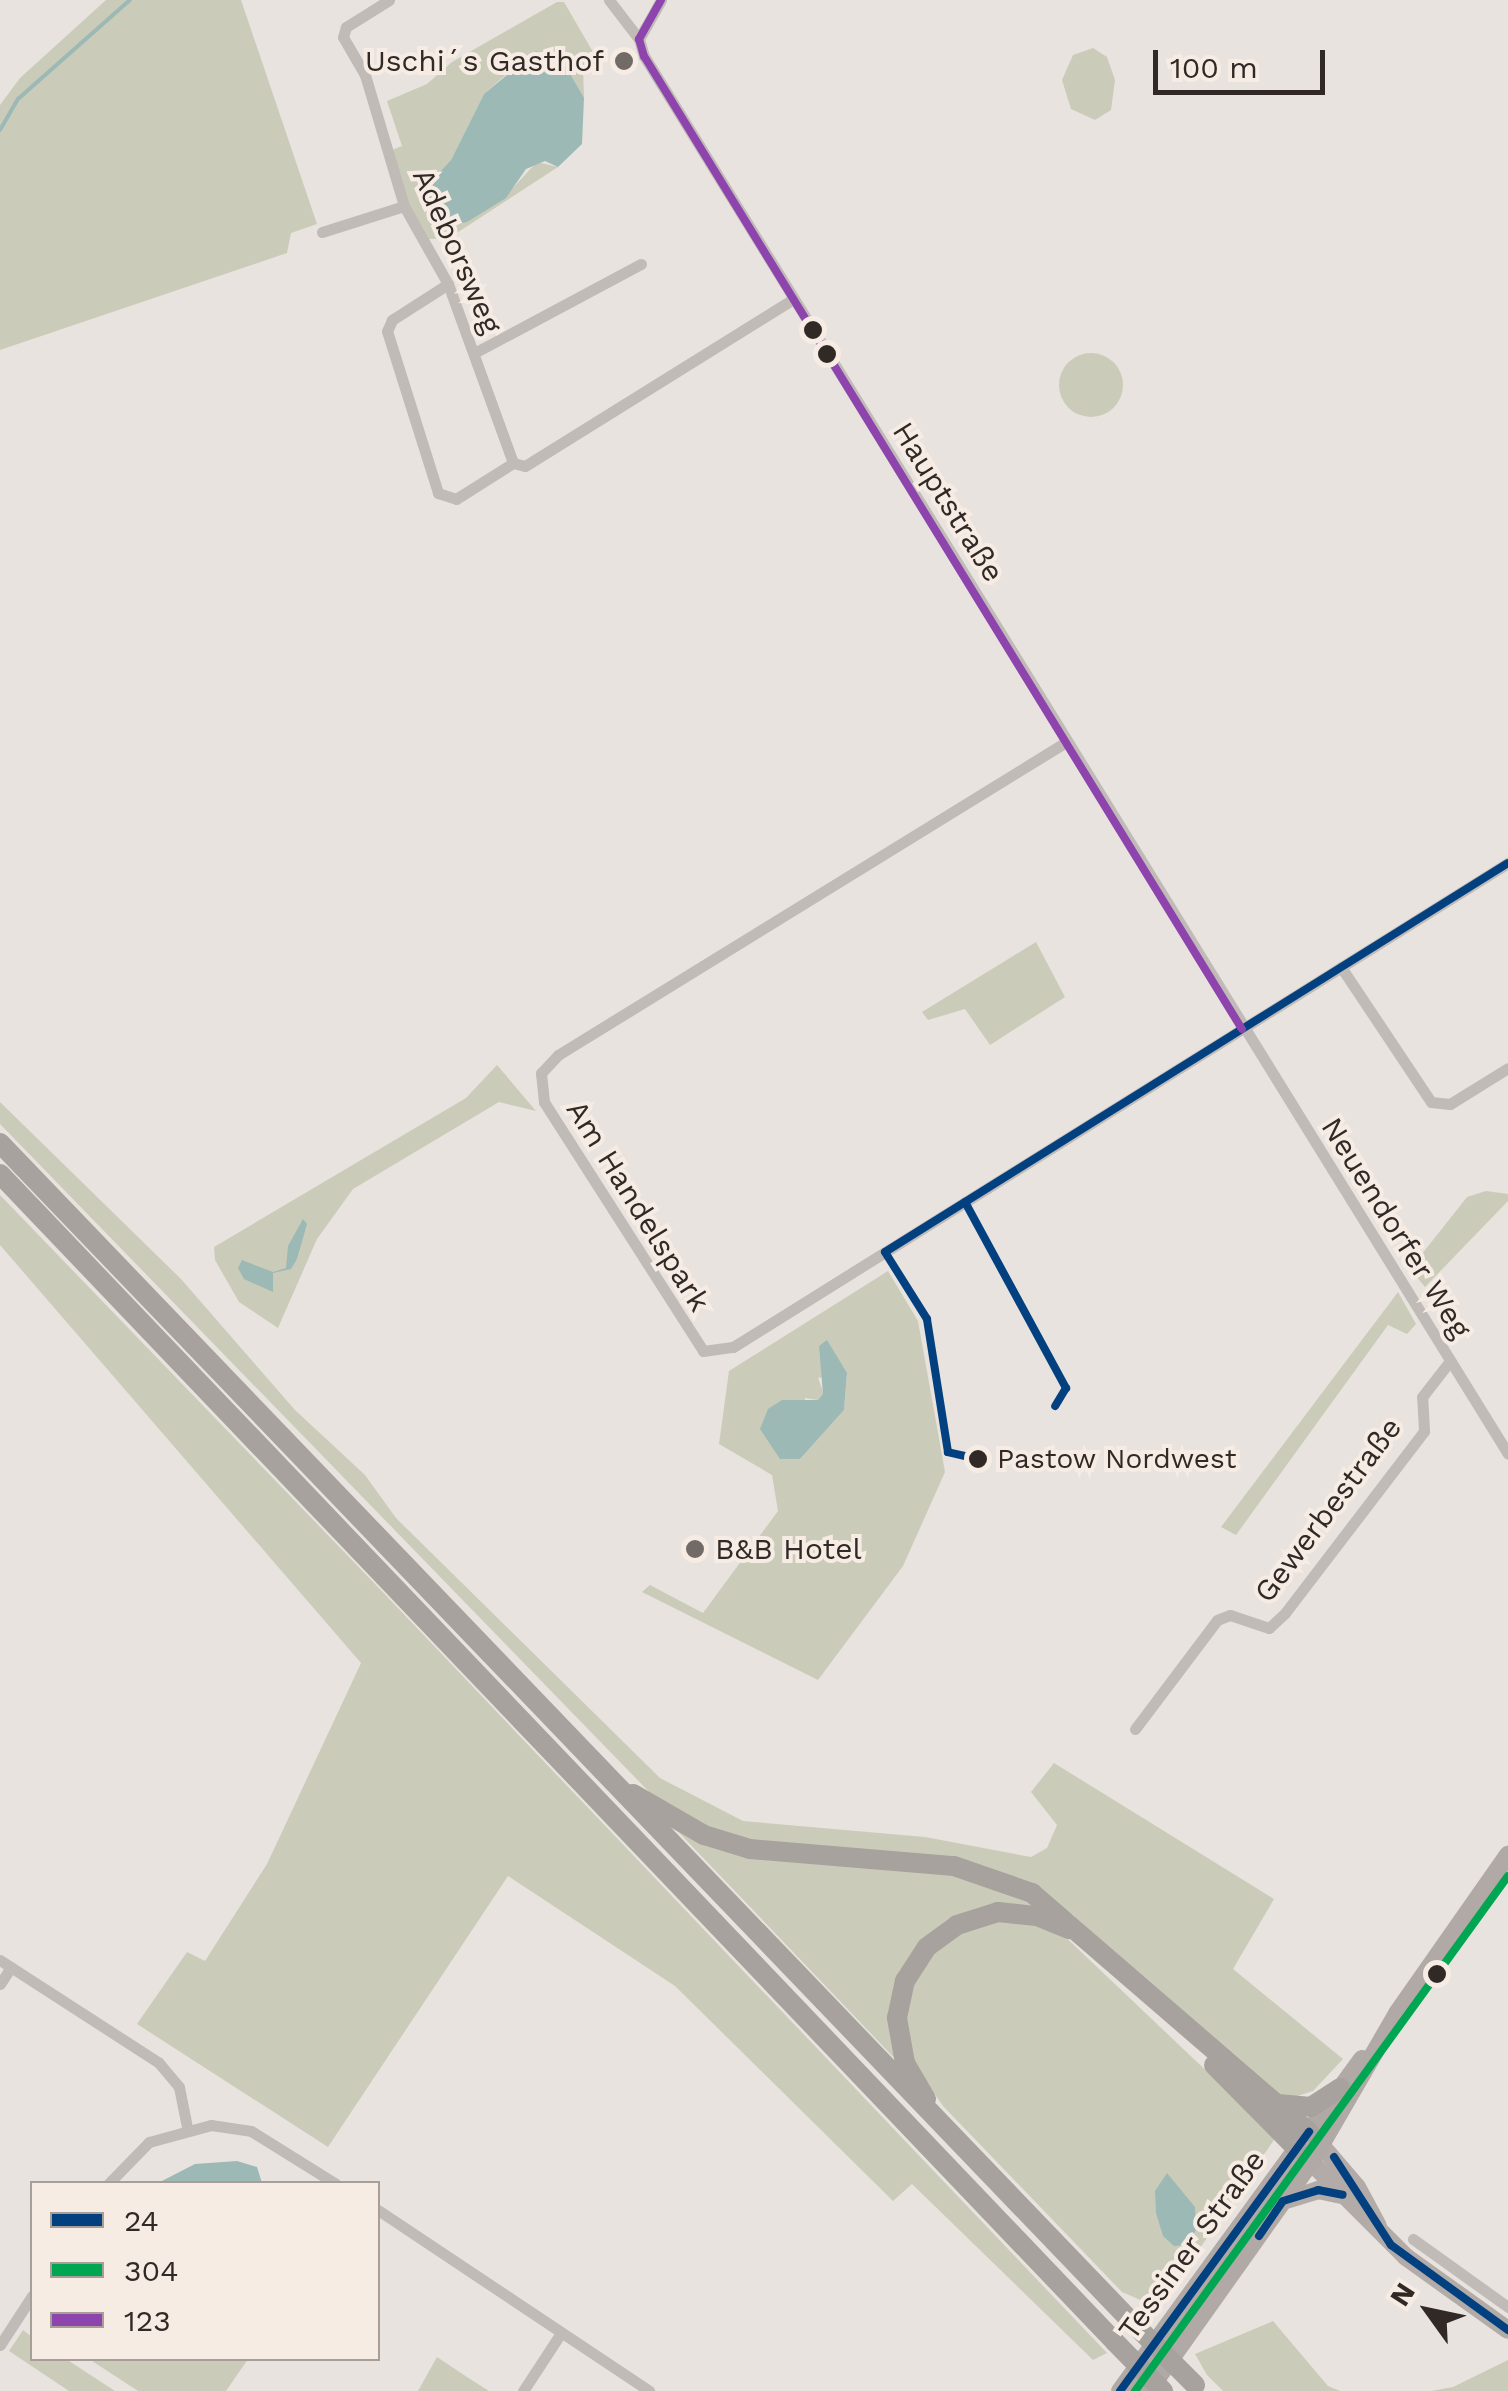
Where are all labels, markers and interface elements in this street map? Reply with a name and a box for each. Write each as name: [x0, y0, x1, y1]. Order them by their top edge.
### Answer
scale bar: [1158, 30, 1330, 92]
place label: Uschi´s Gasthof: [365, 43, 604, 79]
marker: Uschi´s Gasthof: [613, 50, 635, 72]
text: 100 m: [1170, 50, 1258, 85]
street label: Adeborsweg: [405, 163, 509, 339]
unlabelled marker: [803, 320, 823, 340]
unlabelled marker: [817, 344, 837, 364]
street label: Hauptstraße: [885, 416, 1011, 588]
street label: Am Handelspark: [559, 1094, 717, 1318]
street label: Neuendorfer Weg: [1313, 1110, 1479, 1346]
street label: Gewerbestraße: [1247, 1411, 1409, 1609]
place label: Pastow Nordwest: [997, 1442, 1237, 1476]
marker: Pastow Nordwest: [968, 1449, 988, 1469]
place label: B&B Hotel: [715, 1531, 862, 1567]
marker: B&B Hotel: [684, 1538, 706, 1560]
unlabelled marker: [1427, 1964, 1447, 1984]
street label: Tessiner Straße: [1111, 2143, 1273, 2347]
legend: [30, 2181, 380, 2361]
text: 24: [124, 2203, 159, 2238]
text: 304: [124, 2253, 178, 2288]
north arrow: [1378, 2261, 1478, 2361]
text: N: [1383, 2277, 1422, 2312]
text: 123: [124, 2303, 171, 2338]

